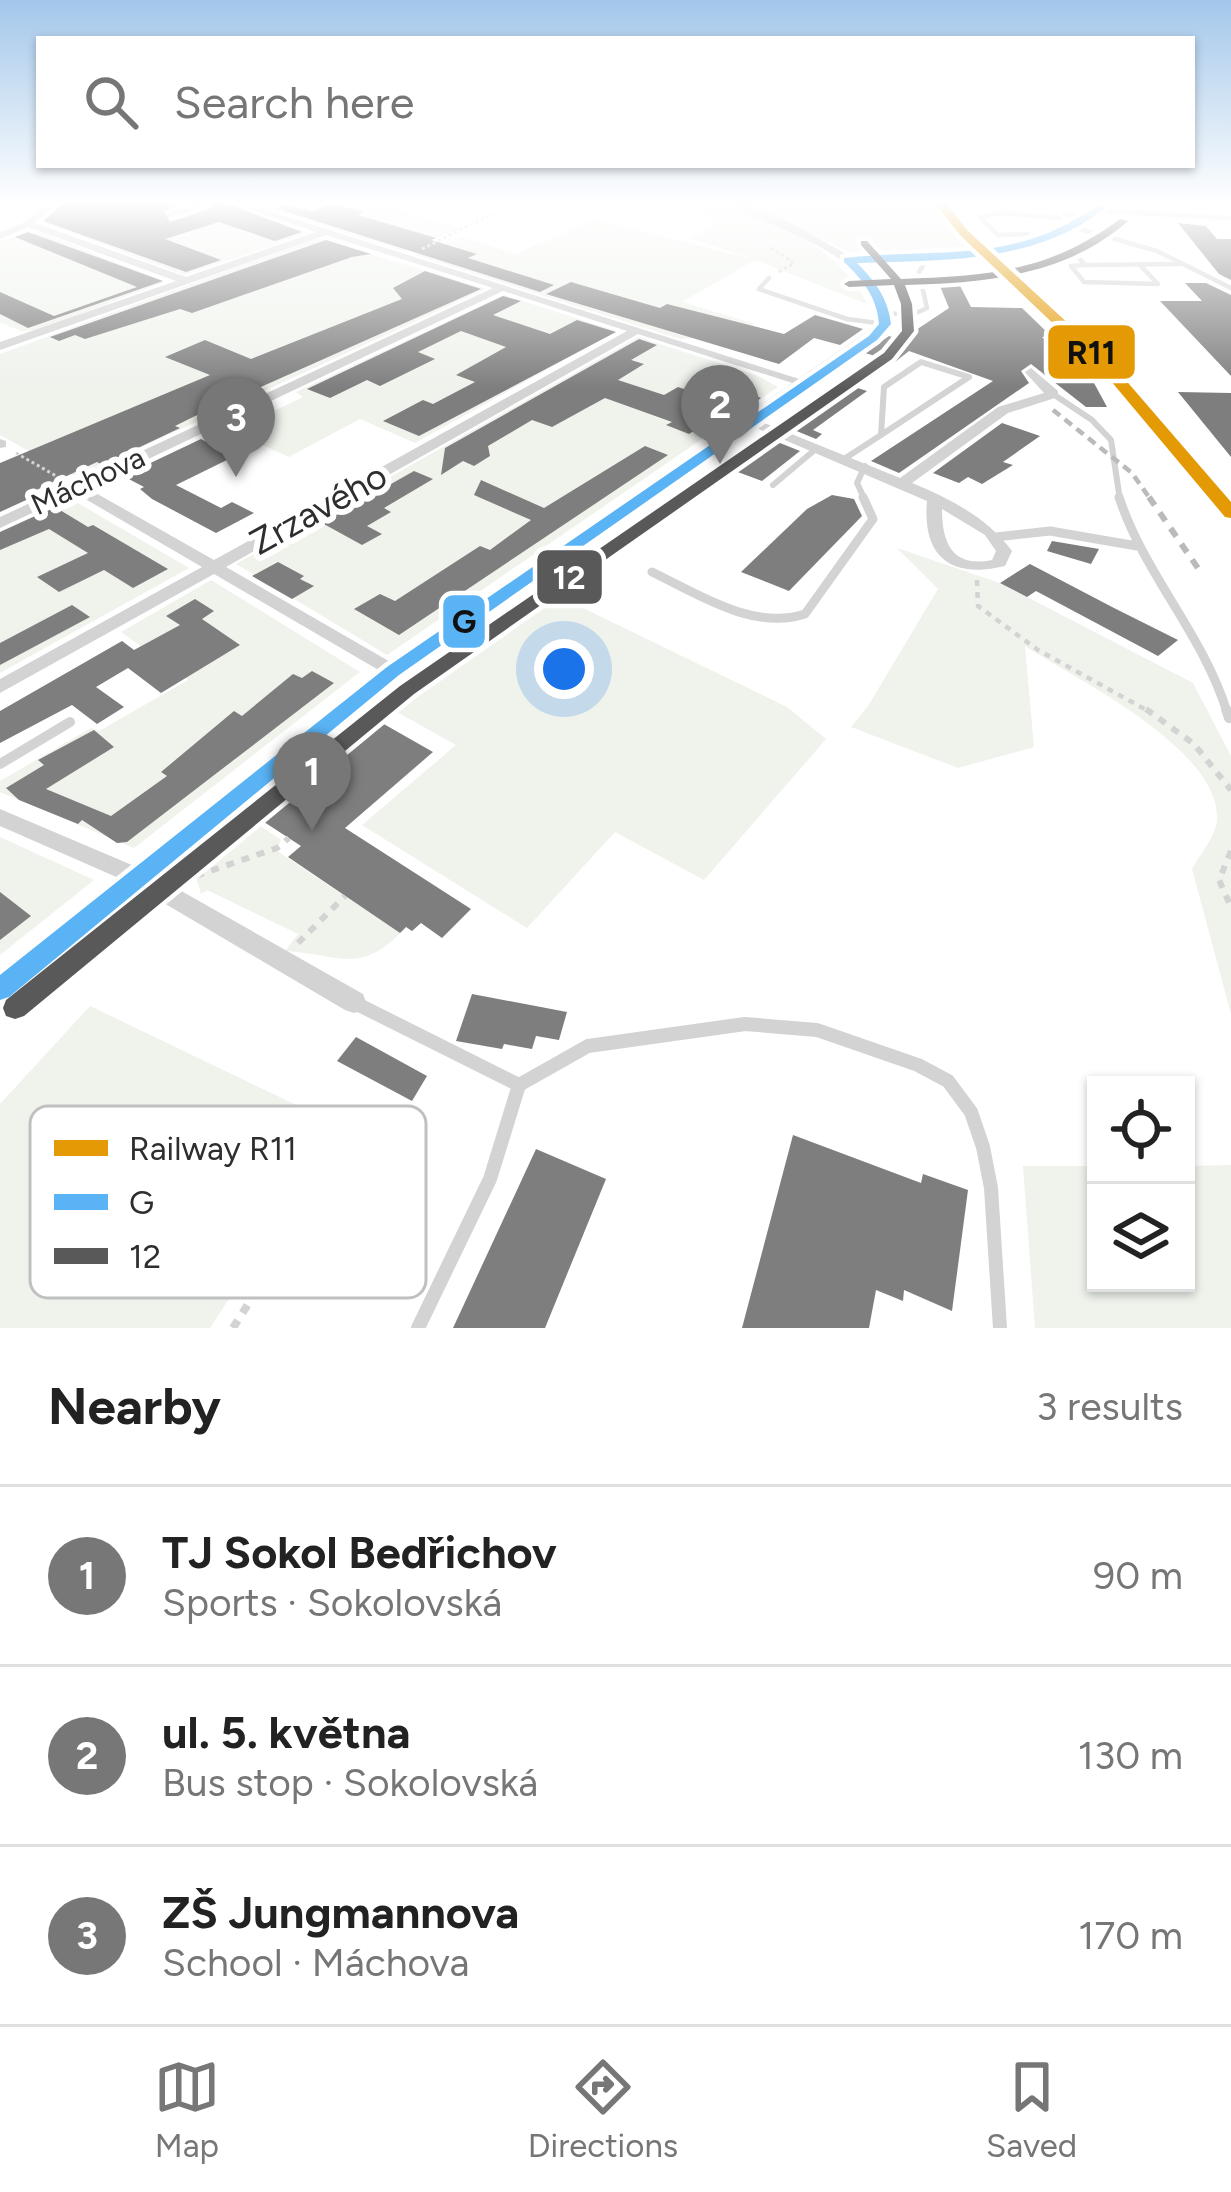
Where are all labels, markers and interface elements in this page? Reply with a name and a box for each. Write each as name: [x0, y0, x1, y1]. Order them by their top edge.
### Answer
search box: [36, 36, 1195, 168]
icon: search: [78, 69, 144, 135]
text: Search here: [174, 75, 414, 129]
line badge: R11: [1046, 323, 1137, 381]
text: R11: [1066, 333, 1116, 372]
pin: 2: [681, 365, 759, 464]
pin: 3: [197, 378, 275, 477]
street label: Máchova: [25, 438, 151, 523]
street label: Zrzavého: [242, 453, 394, 564]
line badge: 12: [535, 548, 604, 606]
text: 12: [552, 558, 586, 597]
line badge: G: [441, 593, 487, 650]
text: G: [452, 602, 476, 641]
your location: [534, 639, 594, 699]
pin: 1: [273, 732, 351, 831]
map controls: [1087, 1076, 1195, 1292]
button: locate: [1087, 1076, 1195, 1184]
legend: [30, 1106, 426, 1298]
text: Railway R11: [129, 1129, 297, 1168]
text: G: [129, 1183, 154, 1222]
button: layers: [1087, 1184, 1195, 1292]
text: 12: [129, 1237, 161, 1276]
text: Nearby: [48, 1376, 221, 1437]
text: 3 results: [1036, 1383, 1183, 1430]
text: TJ Sokol Bedřichov: [162, 1525, 557, 1579]
text: 1: [79, 1552, 95, 1599]
text: 90 m: [1093, 1552, 1183, 1599]
text: Sports · Sokolovská: [162, 1579, 502, 1626]
text: ul. 5. května: [162, 1705, 410, 1759]
text: 2: [76, 1732, 98, 1779]
text: 130 m: [1078, 1732, 1183, 1779]
text: Bus stop · Sokolovská: [162, 1759, 538, 1806]
text: ZŠ Jungmannova: [162, 1885, 519, 1939]
text: 3: [76, 1912, 98, 1959]
text: 170 m: [1078, 1912, 1183, 1959]
text: School · Máchova: [162, 1939, 469, 1986]
tab: Map: [154, 2054, 220, 2165]
tab: Directions: [528, 2054, 678, 2165]
tab: Saved: [986, 2054, 1077, 2165]

